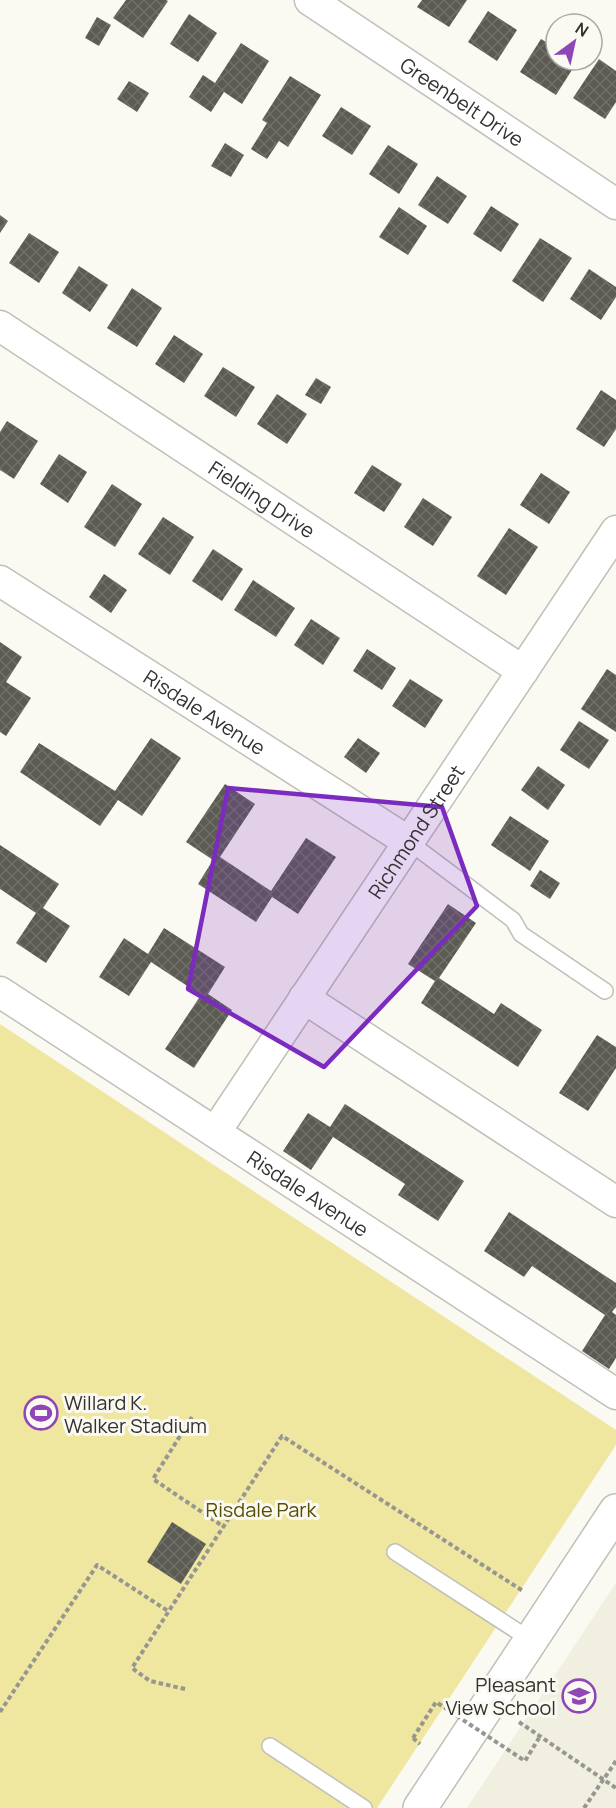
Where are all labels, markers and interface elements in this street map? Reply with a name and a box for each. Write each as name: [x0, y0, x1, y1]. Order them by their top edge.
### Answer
north arrow: [544, 12, 604, 72]
text: N: [571, 17, 593, 42]
street label: Greenbelt Drive: [395, 51, 529, 152]
street label: Fielding Drive: [204, 454, 321, 544]
street label: Risdale Avenue: [139, 663, 271, 761]
street label: Richmond Street: [361, 759, 470, 904]
street label: Risdale Avenue: [242, 1144, 374, 1243]
place label: Willard K. Walker Stadium: [64, 1389, 207, 1439]
sports icon: Willard K. Walker Stadium: [23, 1395, 59, 1431]
park label: Risdale Park: [206, 1496, 318, 1523]
place label: Pleasant View School: [445, 1671, 556, 1721]
school or university icon: Pleasant View School: [561, 1678, 597, 1714]

